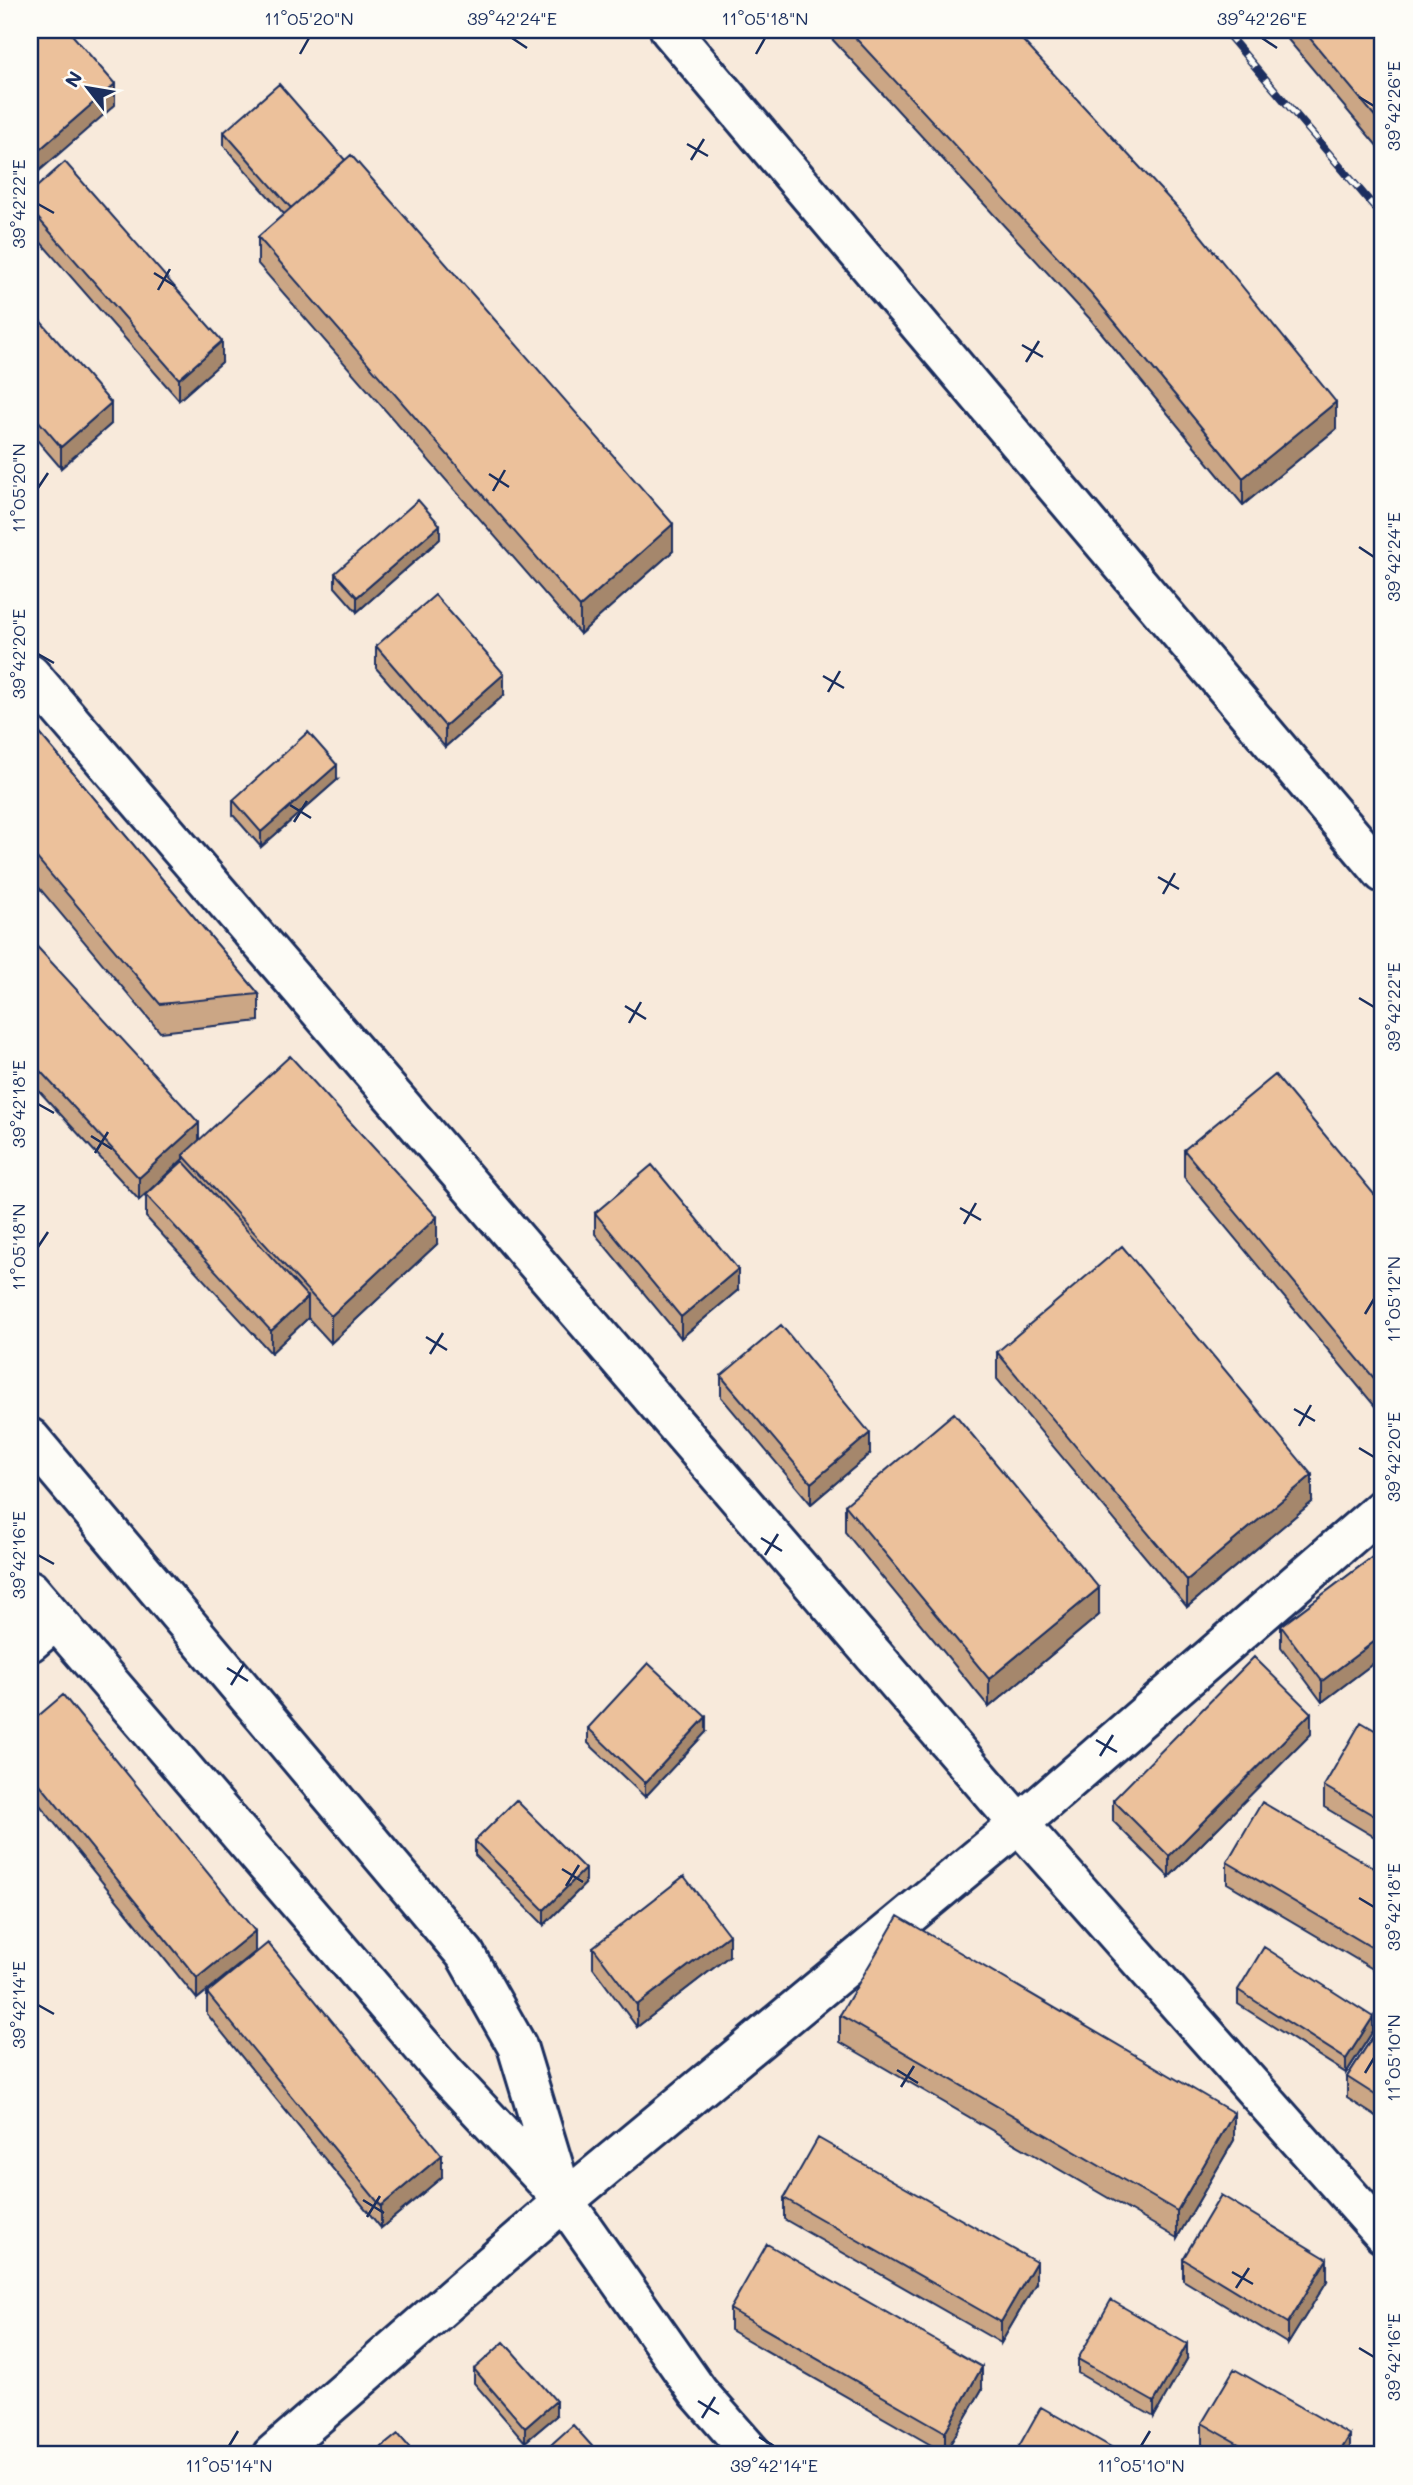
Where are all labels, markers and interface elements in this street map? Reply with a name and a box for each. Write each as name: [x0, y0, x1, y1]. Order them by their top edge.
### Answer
text: 11°05'20"N: [264, 6, 354, 30]
text: 39°42'24"E: [467, 6, 557, 30]
text: 11°05'18"N: [721, 6, 809, 30]
text: 39°42'26"E: [1217, 6, 1307, 30]
north arrow: [52, 52, 122, 122]
text: 39°42'26"E: [1381, 61, 1405, 151]
text: N: [59, 66, 87, 92]
text: 39°42'22"E: [6, 159, 30, 249]
text: 11°05'20"N: [6, 443, 30, 533]
text: 39°42'24"E: [1381, 512, 1405, 602]
text: 39°42'20"E: [6, 609, 30, 699]
text: 39°42'22"E: [1381, 962, 1405, 1052]
text: 39°42'18"E: [6, 1060, 30, 1148]
text: 11°05'18"N: [6, 1203, 30, 1291]
text: 11°05'12"N: [1381, 1256, 1405, 1342]
text: 39°42'20"E: [1381, 1412, 1405, 1502]
text: 39°42'16"E: [6, 1511, 30, 1599]
text: 39°42'18"E: [1381, 1863, 1405, 1951]
text: 39°42'14"E: [6, 1961, 30, 2049]
text: 11°05'10"N: [1381, 2014, 1405, 2102]
text: 39°42'16"E: [1381, 2313, 1405, 2401]
text: 11°05'14"N: [186, 2453, 272, 2477]
text: 39°42'14"E: [730, 2453, 818, 2477]
text: 11°05'10"N: [1097, 2453, 1185, 2477]

